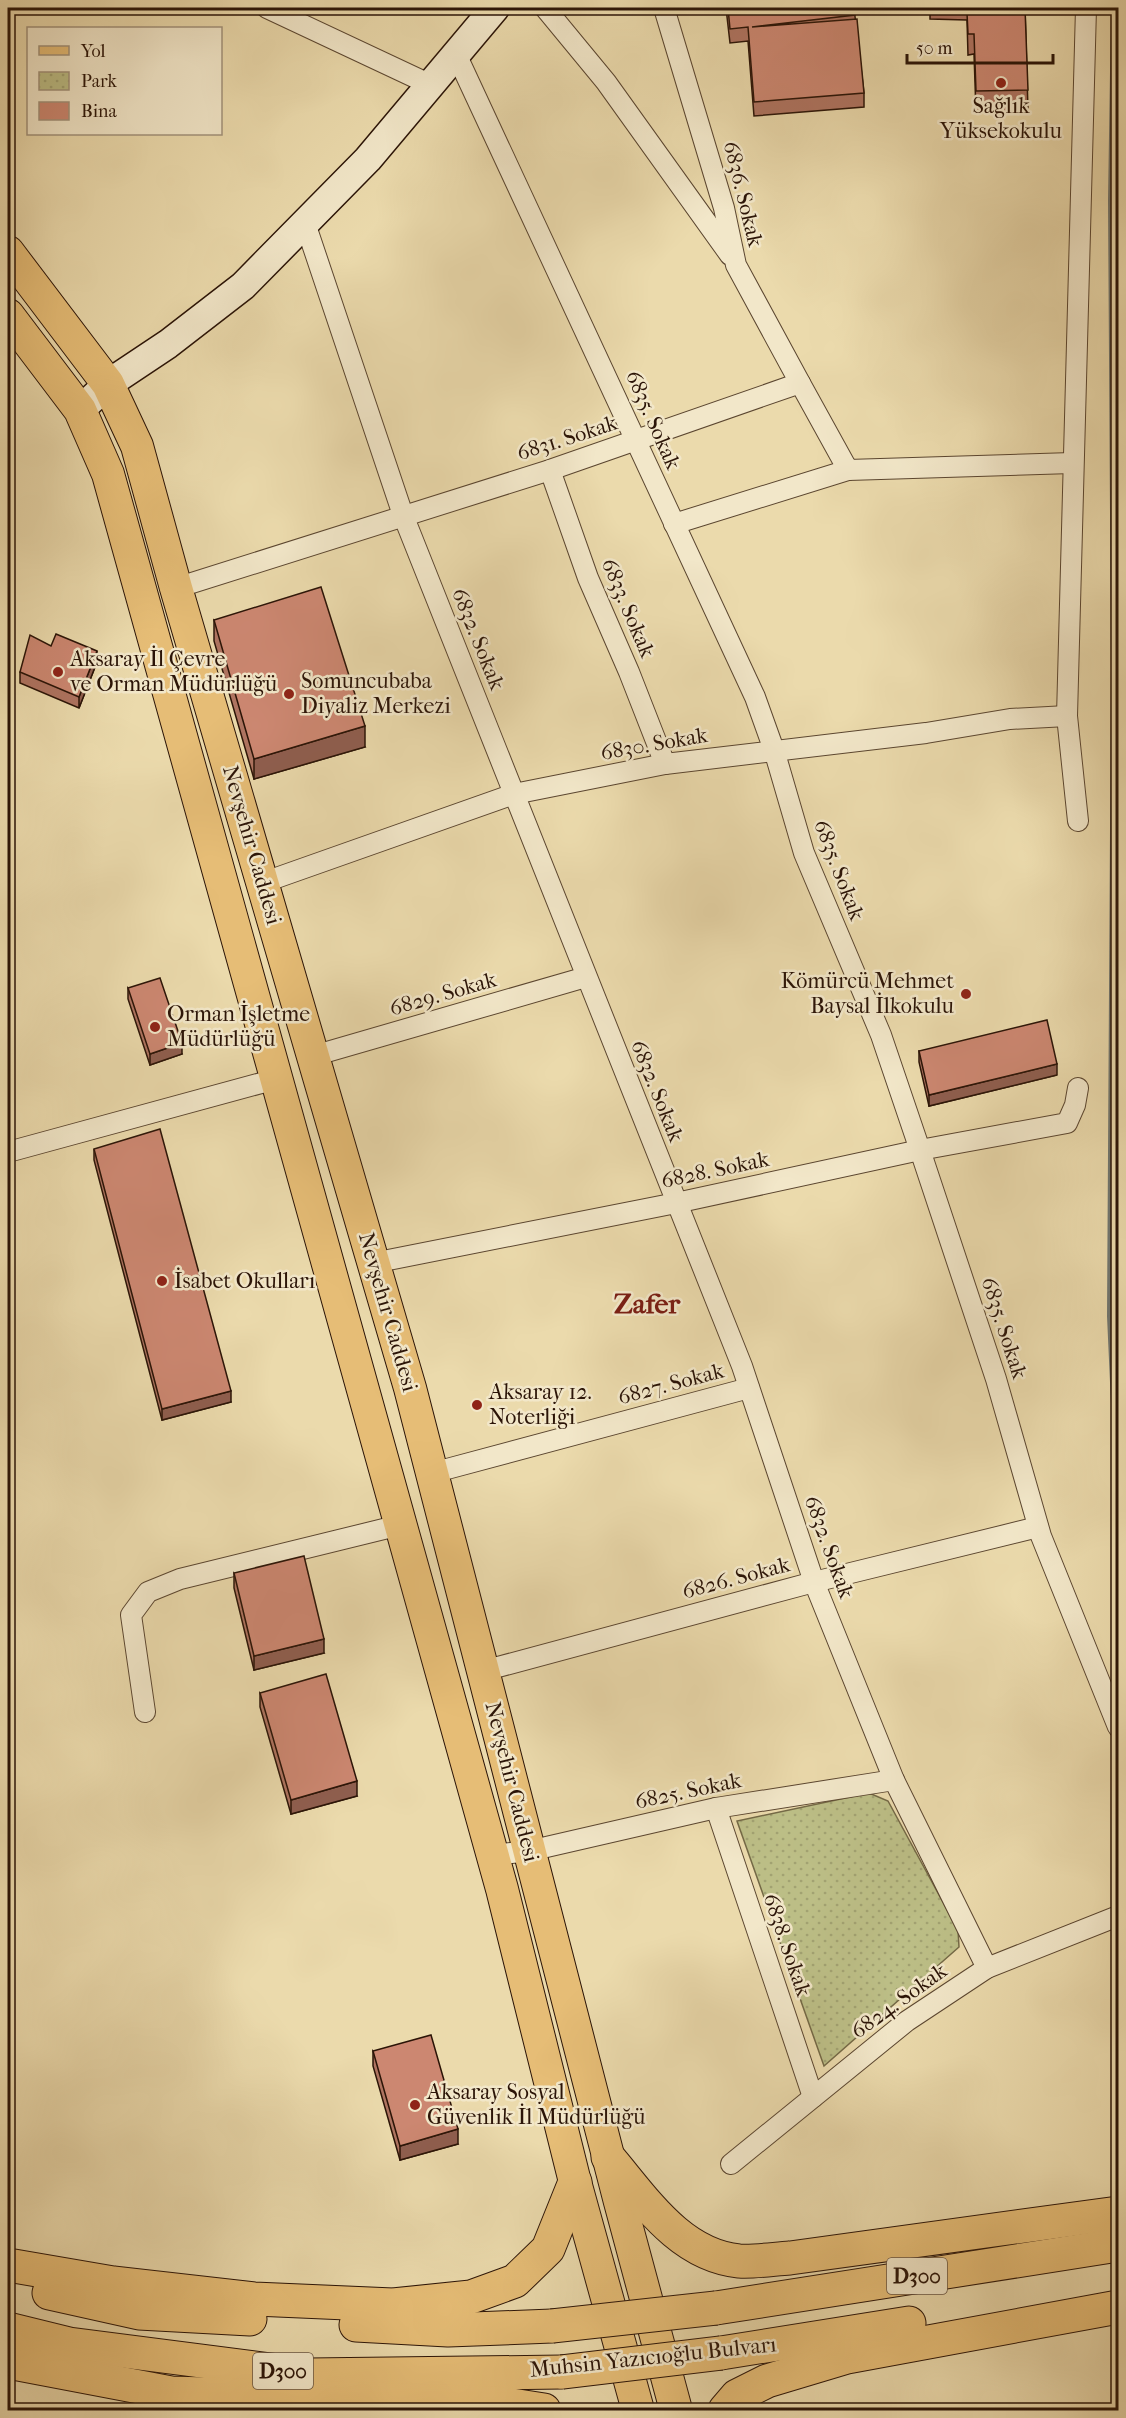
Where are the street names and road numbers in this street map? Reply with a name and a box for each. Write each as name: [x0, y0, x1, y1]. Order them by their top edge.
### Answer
street label: 6836. Sokak: [717, 138, 769, 250]
street label: 6835. Sokak: [620, 366, 687, 474]
street label: 6831. Sokak: [514, 409, 621, 466]
street label: 6833. Sokak: [595, 555, 661, 662]
street label: 6832. Sokak: [446, 584, 510, 694]
street label: 6830. Sokak: [598, 722, 710, 766]
street label: Nevşehir Caddesi: [217, 762, 287, 928]
street label: 6835. Sokak: [808, 816, 870, 925]
street label: 6829. Sokak: [387, 966, 500, 1022]
street label: 6832. Sokak: [625, 1036, 689, 1146]
street label: 6828. Sokak: [659, 1146, 772, 1194]
street label: Nevşehir Caddesi: [353, 1229, 423, 1395]
street label: 6835. Sokak: [975, 1274, 1033, 1383]
street label: 6827. Sokak: [615, 1357, 727, 1411]
street label: 6832. Sokak: [798, 1492, 860, 1603]
street label: 6826. Sokak: [679, 1551, 793, 1605]
street label: Nevşehir Caddesi: [480, 1699, 545, 1865]
street label: 6825. Sokak: [633, 1767, 744, 1815]
street label: 6838. Sokak: [757, 1890, 817, 2001]
street label: 6824. Sokak: [846, 1957, 952, 2044]
road number: D300: [887, 2258, 947, 2294]
street label: Muhsin Yazıcıoğlu Bulvarı: [528, 2331, 778, 2383]
road number: D300: [253, 2353, 313, 2389]

